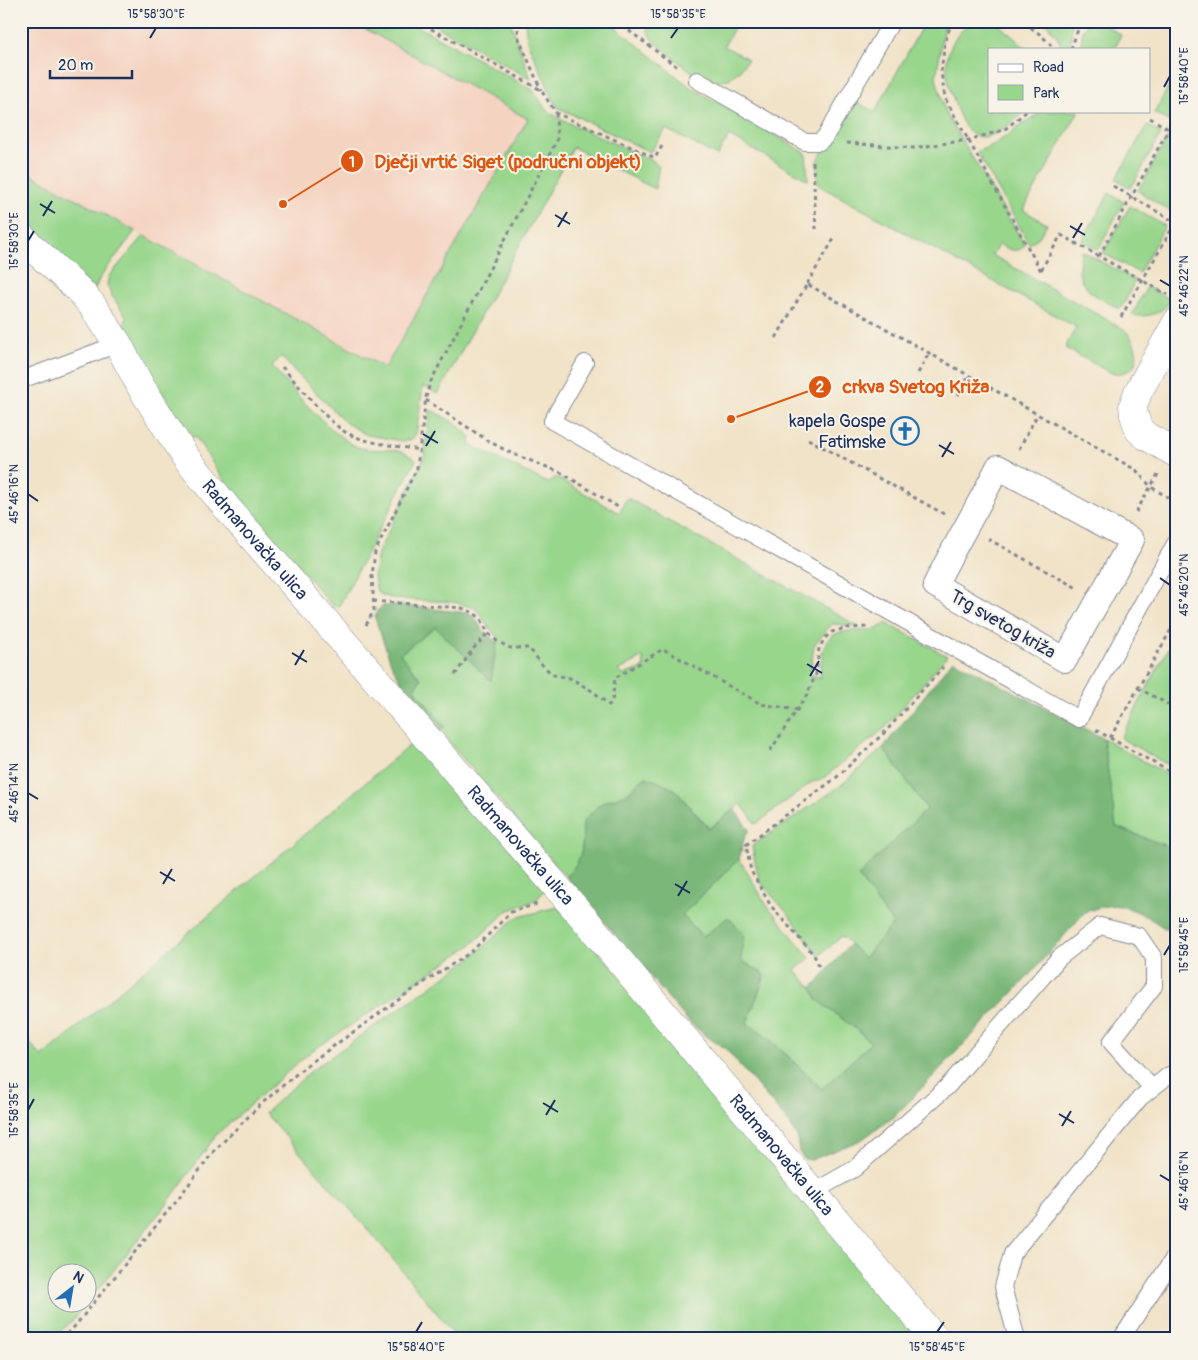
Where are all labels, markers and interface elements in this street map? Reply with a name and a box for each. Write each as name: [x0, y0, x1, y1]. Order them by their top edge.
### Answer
text: 15°58'30"E: [127, 7, 185, 22]
text: 15°58'35"E: [650, 7, 706, 22]
text: 15°58'40"E: [1177, 47, 1192, 105]
scale bar: [50, 48, 132, 80]
legend: [988, 48, 1150, 112]
text: 20 m: [58, 56, 93, 75]
text: Road: [1033, 58, 1064, 77]
text: Park: [1033, 84, 1060, 103]
callout: Dječji vrtić Siget (područni objekt): [339, 144, 652, 178]
text: Dječji vrtić Siget (područni objekt): [374, 150, 642, 174]
text: 1: [349, 153, 355, 172]
text: 15°58'30"E: [7, 212, 22, 270]
text: 45°46'22"N: [1177, 255, 1192, 317]
callout: crkva Svetog Križa: [808, 370, 1000, 404]
text: crkva Svetog Križa: [842, 375, 990, 399]
text: 2: [816, 378, 824, 397]
place label: kapela Gospe Fatimske: [789, 410, 886, 454]
church icon: kapela Gospe Fatimske: [890, 416, 920, 446]
text: 45°46'16"N: [7, 464, 22, 524]
street label: Radmanovačka ulica: [196, 475, 313, 605]
text: 45°46'20"N: [1177, 554, 1192, 616]
street label: Trg svetog križa: [946, 585, 1060, 664]
text: 45°46'14"N: [7, 763, 22, 823]
street label: Radmanovačka ulica: [462, 781, 579, 910]
text: 15°58'45"E: [1177, 917, 1192, 973]
text: 15°58'35"E: [7, 1082, 22, 1138]
street label: Radmanovačka ulica: [724, 1090, 839, 1221]
text: 45°46'16"N: [1177, 1151, 1192, 1211]
north arrow: [48, 1262, 98, 1312]
text: N: [70, 1268, 87, 1287]
text: 15°58'40"E: [387, 1340, 445, 1355]
text: 15°58'45"E: [909, 1340, 965, 1355]

